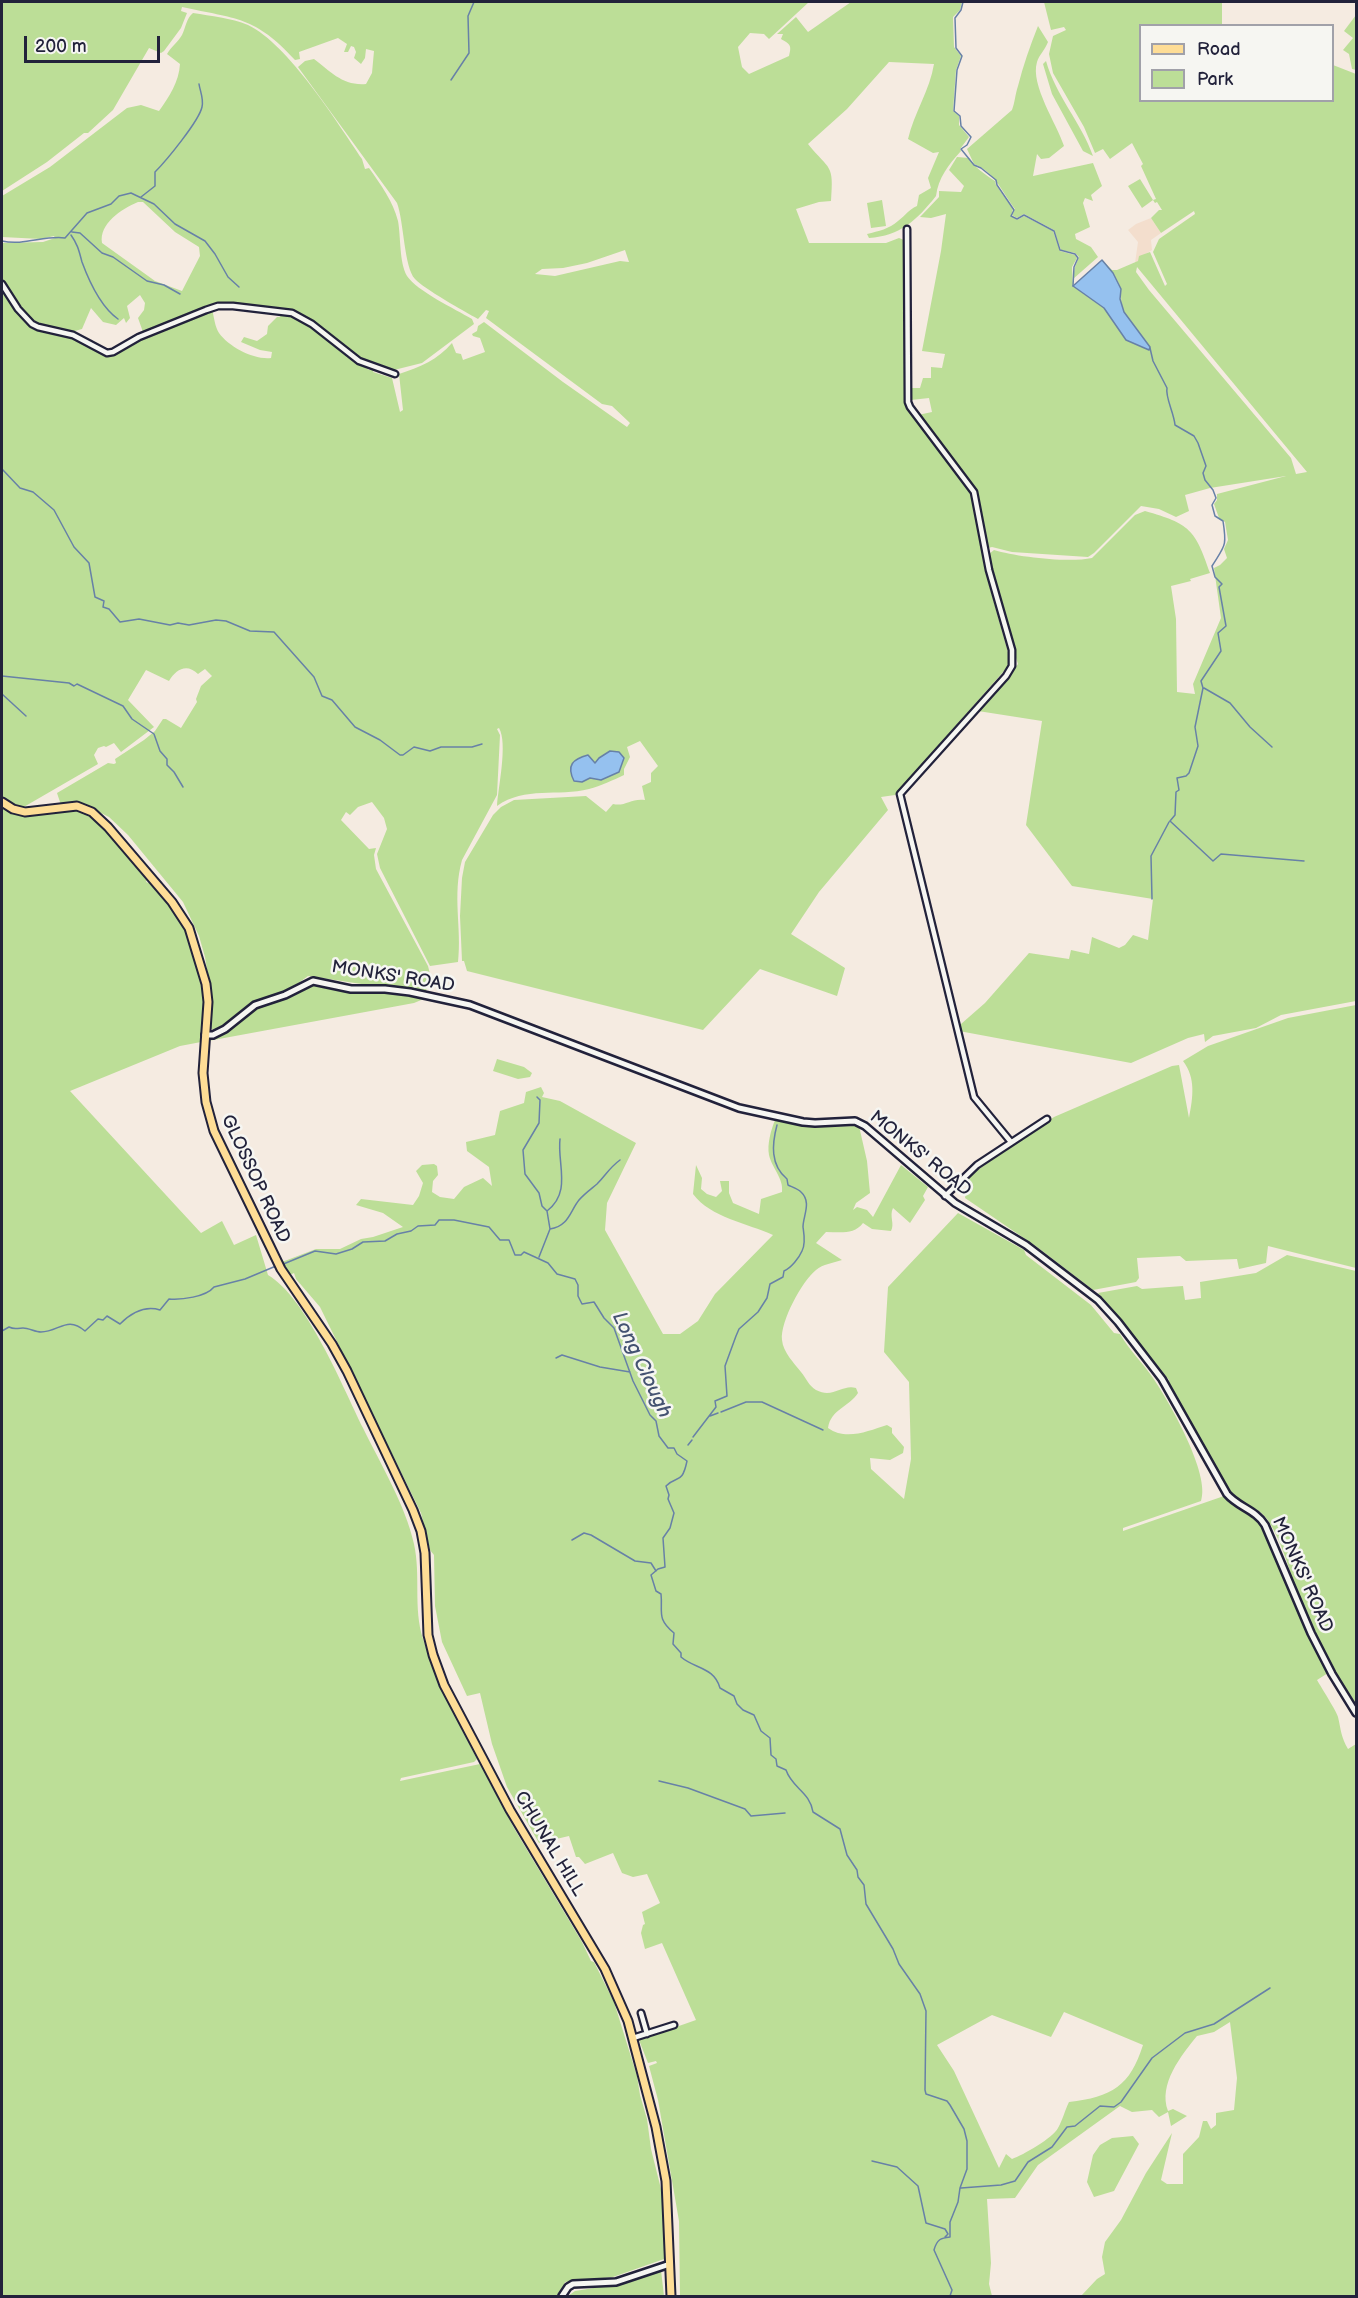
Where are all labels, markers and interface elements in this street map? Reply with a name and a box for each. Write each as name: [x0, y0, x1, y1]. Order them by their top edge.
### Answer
scale bar: [27, 24, 164, 62]
legend: [1139, 24, 1334, 102]
text: 200 m: [35, 36, 87, 57]
text: Road: [1197, 39, 1241, 60]
text: Park: [1197, 69, 1233, 90]
street label: MONKS' ROAD: [330, 957, 456, 997]
street label: MONKS' ROAD: [865, 1107, 975, 1201]
street label: GLOSSOP ROAD: [216, 1112, 294, 1246]
water label: Long Clough: [606, 1308, 676, 1422]
street label: MONKS' ROAD: [1267, 1514, 1337, 1636]
street label: CHUNAL HILL: [509, 1788, 589, 1900]

